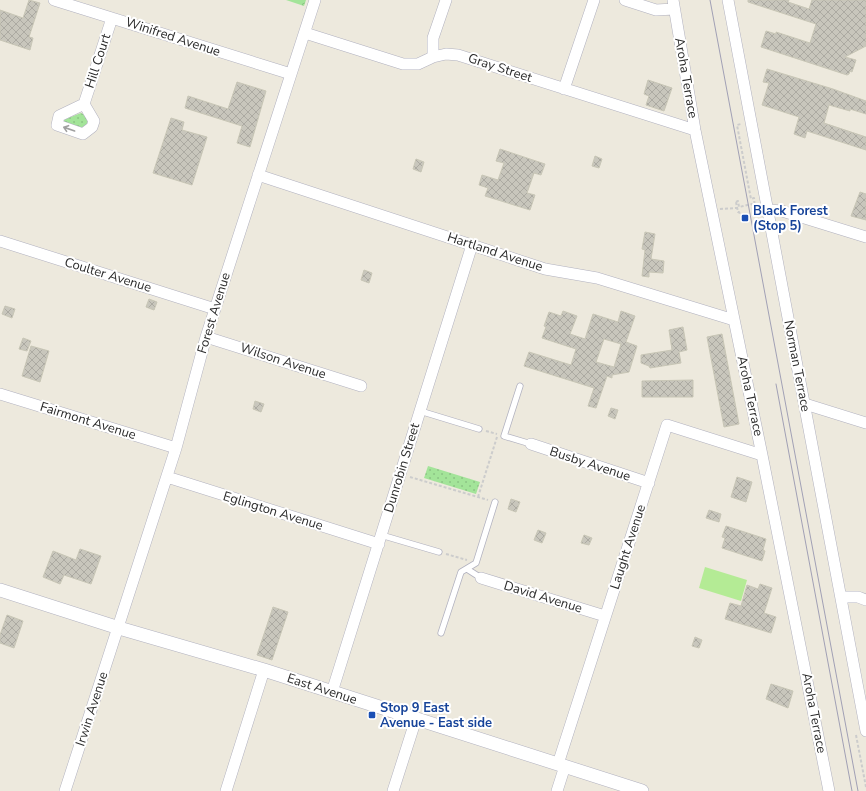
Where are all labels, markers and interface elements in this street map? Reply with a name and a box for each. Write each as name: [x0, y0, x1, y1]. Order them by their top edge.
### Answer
street label: Winifred Avenue: [123, 13, 223, 61]
street label: Hill Court: [81, 31, 115, 91]
street label: Aroha Terrace: [670, 36, 702, 120]
street label: Gray Street: [466, 49, 535, 87]
one-way arrow: [63, 125, 75, 133]
place label: Black Forest (Stop 5): [753, 202, 829, 235]
marker: Black Forest (Stop 5): [740, 213, 750, 223]
street label: Hartland Avenue: [445, 228, 545, 276]
street label: Coulter Avenue: [62, 253, 154, 297]
street label: Forest Avenue: [193, 270, 235, 356]
street label: Norman Terrace: [779, 319, 815, 413]
street label: Wilson Avenue: [238, 339, 328, 383]
street label: Aroha Terrace: [733, 354, 767, 438]
street label: Fairmont Avenue: [38, 398, 138, 444]
street label: Dunrobin Street: [380, 421, 424, 515]
street label: Busby Avenue: [547, 442, 633, 486]
street label: Eglington Avenue: [221, 487, 325, 535]
street label: Laught Avenue: [606, 502, 650, 592]
street label: David Avenue: [501, 576, 585, 618]
street label: Irwin Avenue: [71, 669, 113, 749]
street label: East Avenue: [285, 669, 359, 709]
street label: Aroha Terrace: [797, 671, 831, 755]
place label: Stop 9 East Avenue - East side: [380, 699, 492, 732]
marker: Stop 9 East Avenue - East side: [367, 710, 377, 720]

